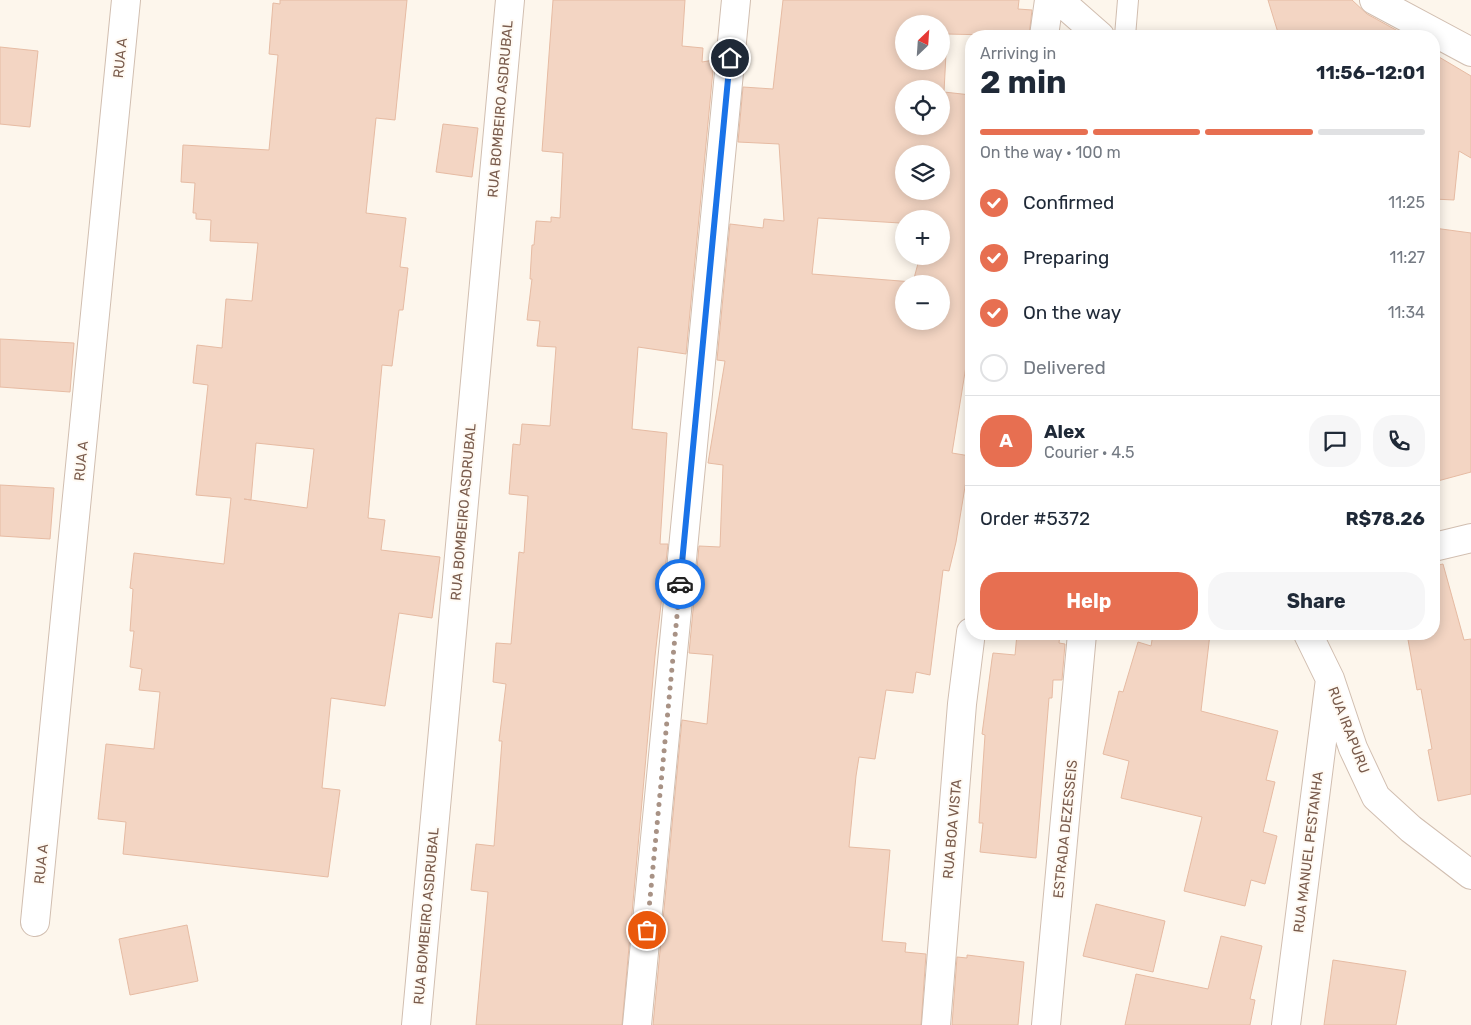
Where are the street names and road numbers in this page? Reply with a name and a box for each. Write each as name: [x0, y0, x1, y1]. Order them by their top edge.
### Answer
street label: RUA BOMBEIRO ASDRUBAL: [484, 20, 517, 198]
street label: RUA A: [110, 37, 131, 79]
street label: RUA BOMBEIRO ASDRUBAL: [447, 423, 480, 601]
street label: RUA A: [71, 440, 92, 482]
street label: RUA IRAPURU: [1324, 684, 1373, 776]
street label: ESTRADA DEZESSEIS: [1050, 759, 1081, 899]
street label: RUA MANUEL PESTANHA: [1290, 770, 1327, 934]
street label: RUA BOA VISTA: [940, 778, 965, 880]
street label: RUA BOMBEIRO ASDRUBAL: [410, 827, 443, 1005]
street label: RUA A: [31, 843, 52, 885]

